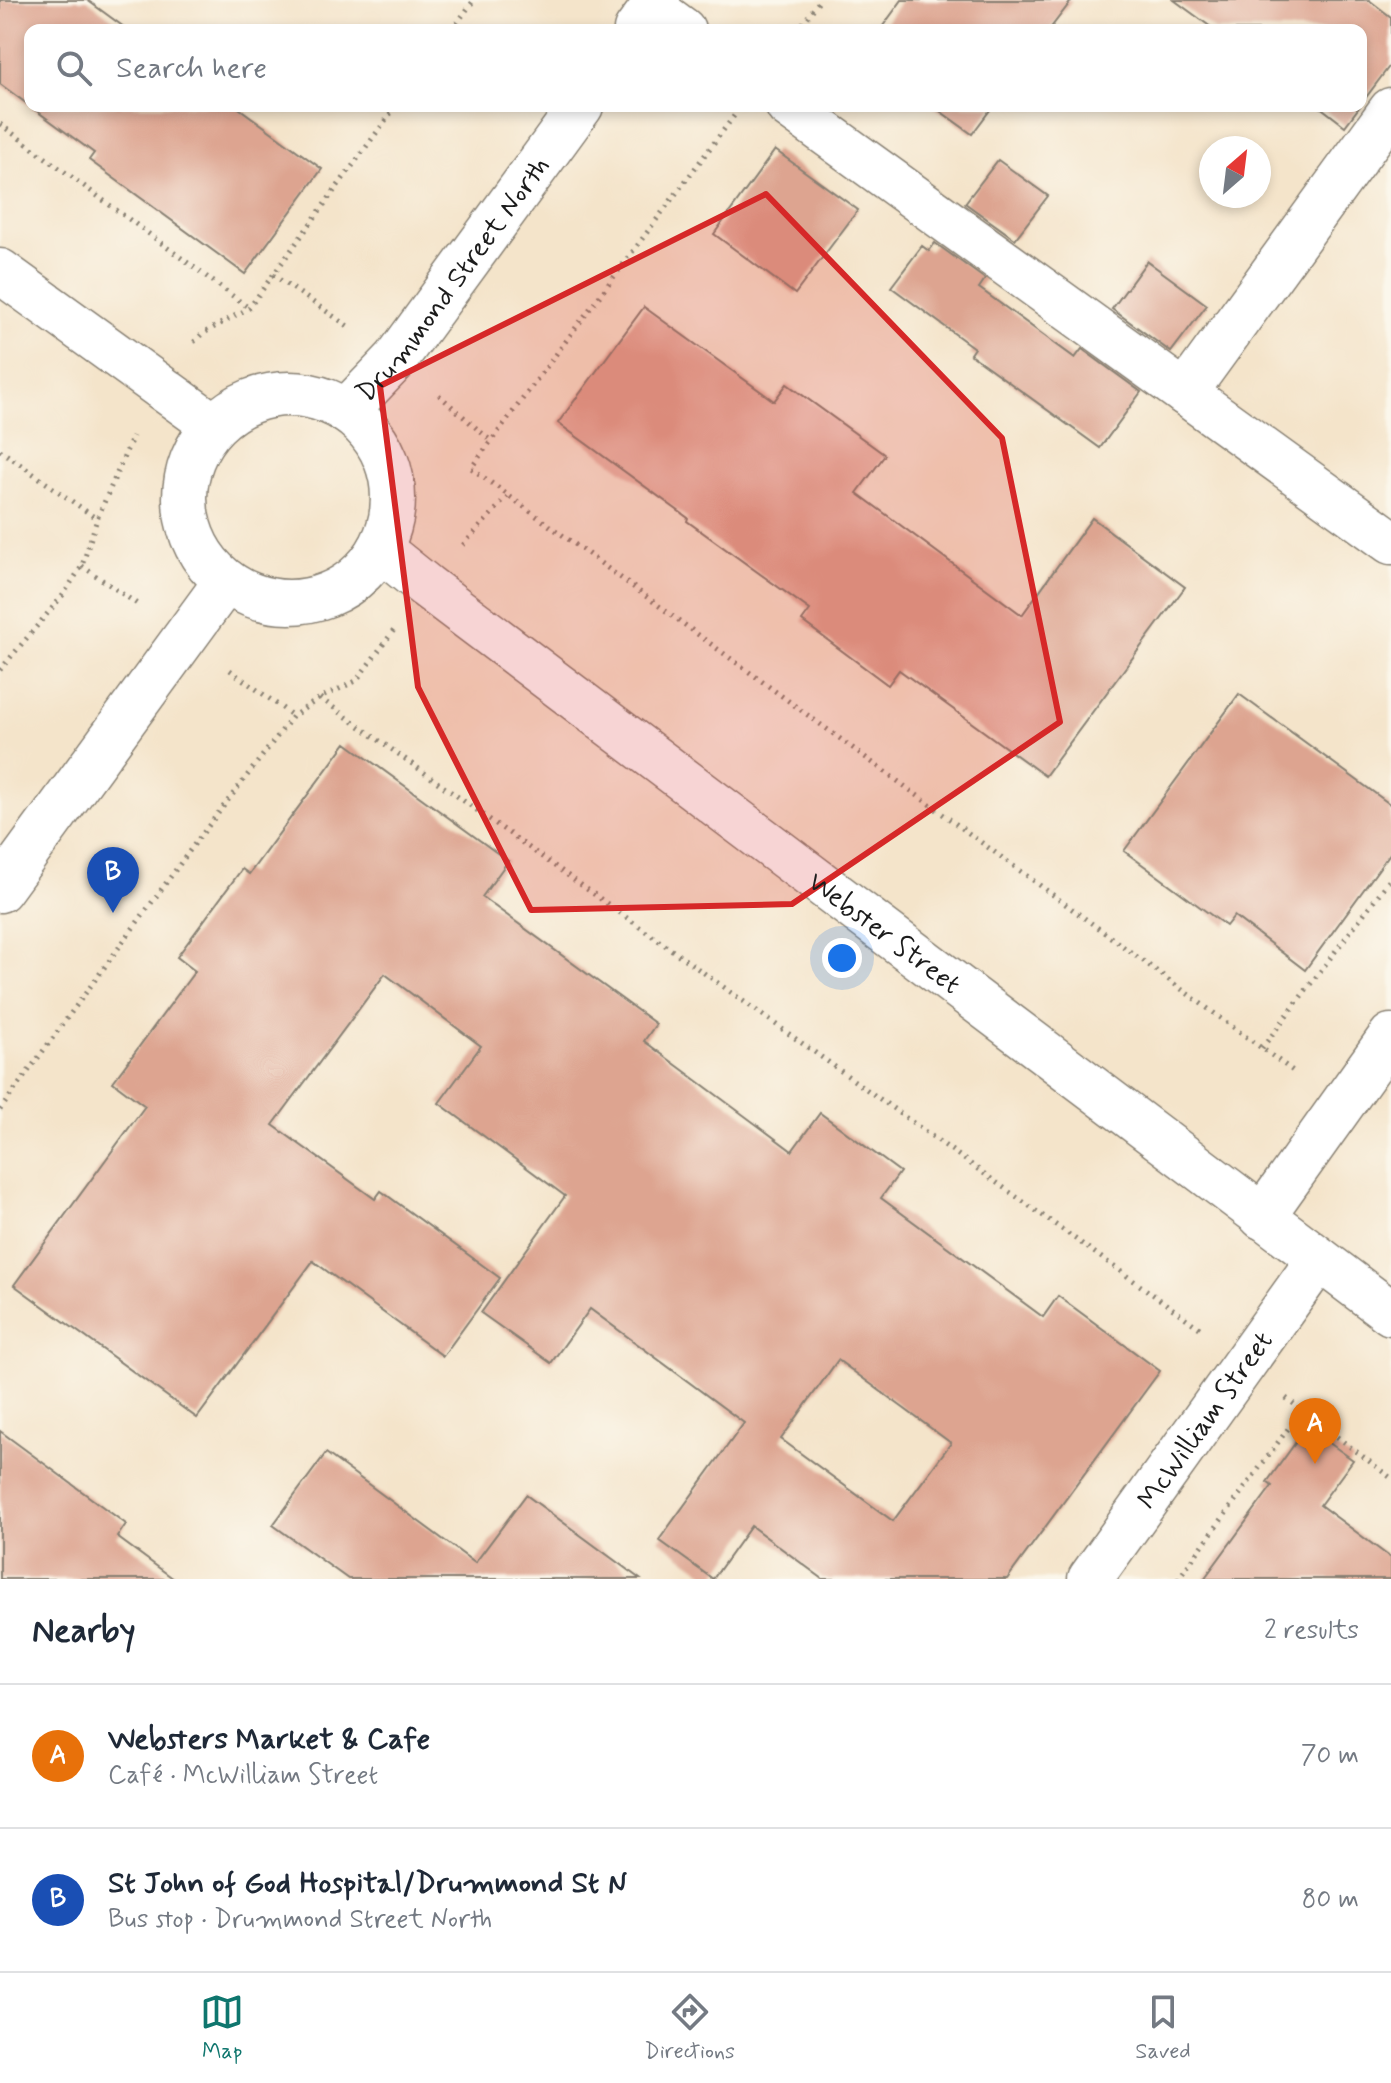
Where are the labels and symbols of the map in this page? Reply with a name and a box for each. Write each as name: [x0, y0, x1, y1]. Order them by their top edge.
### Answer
north arrow: [1199, 136, 1271, 208]
street label: Drummond Street North: [348, 150, 559, 411]
pin: B: [87, 847, 139, 913]
street label: Webster Street: [800, 864, 968, 1004]
your location: [822, 938, 862, 978]
street label: McWilliam Street: [1130, 1325, 1282, 1517]
pin: A: [1289, 1398, 1341, 1464]

